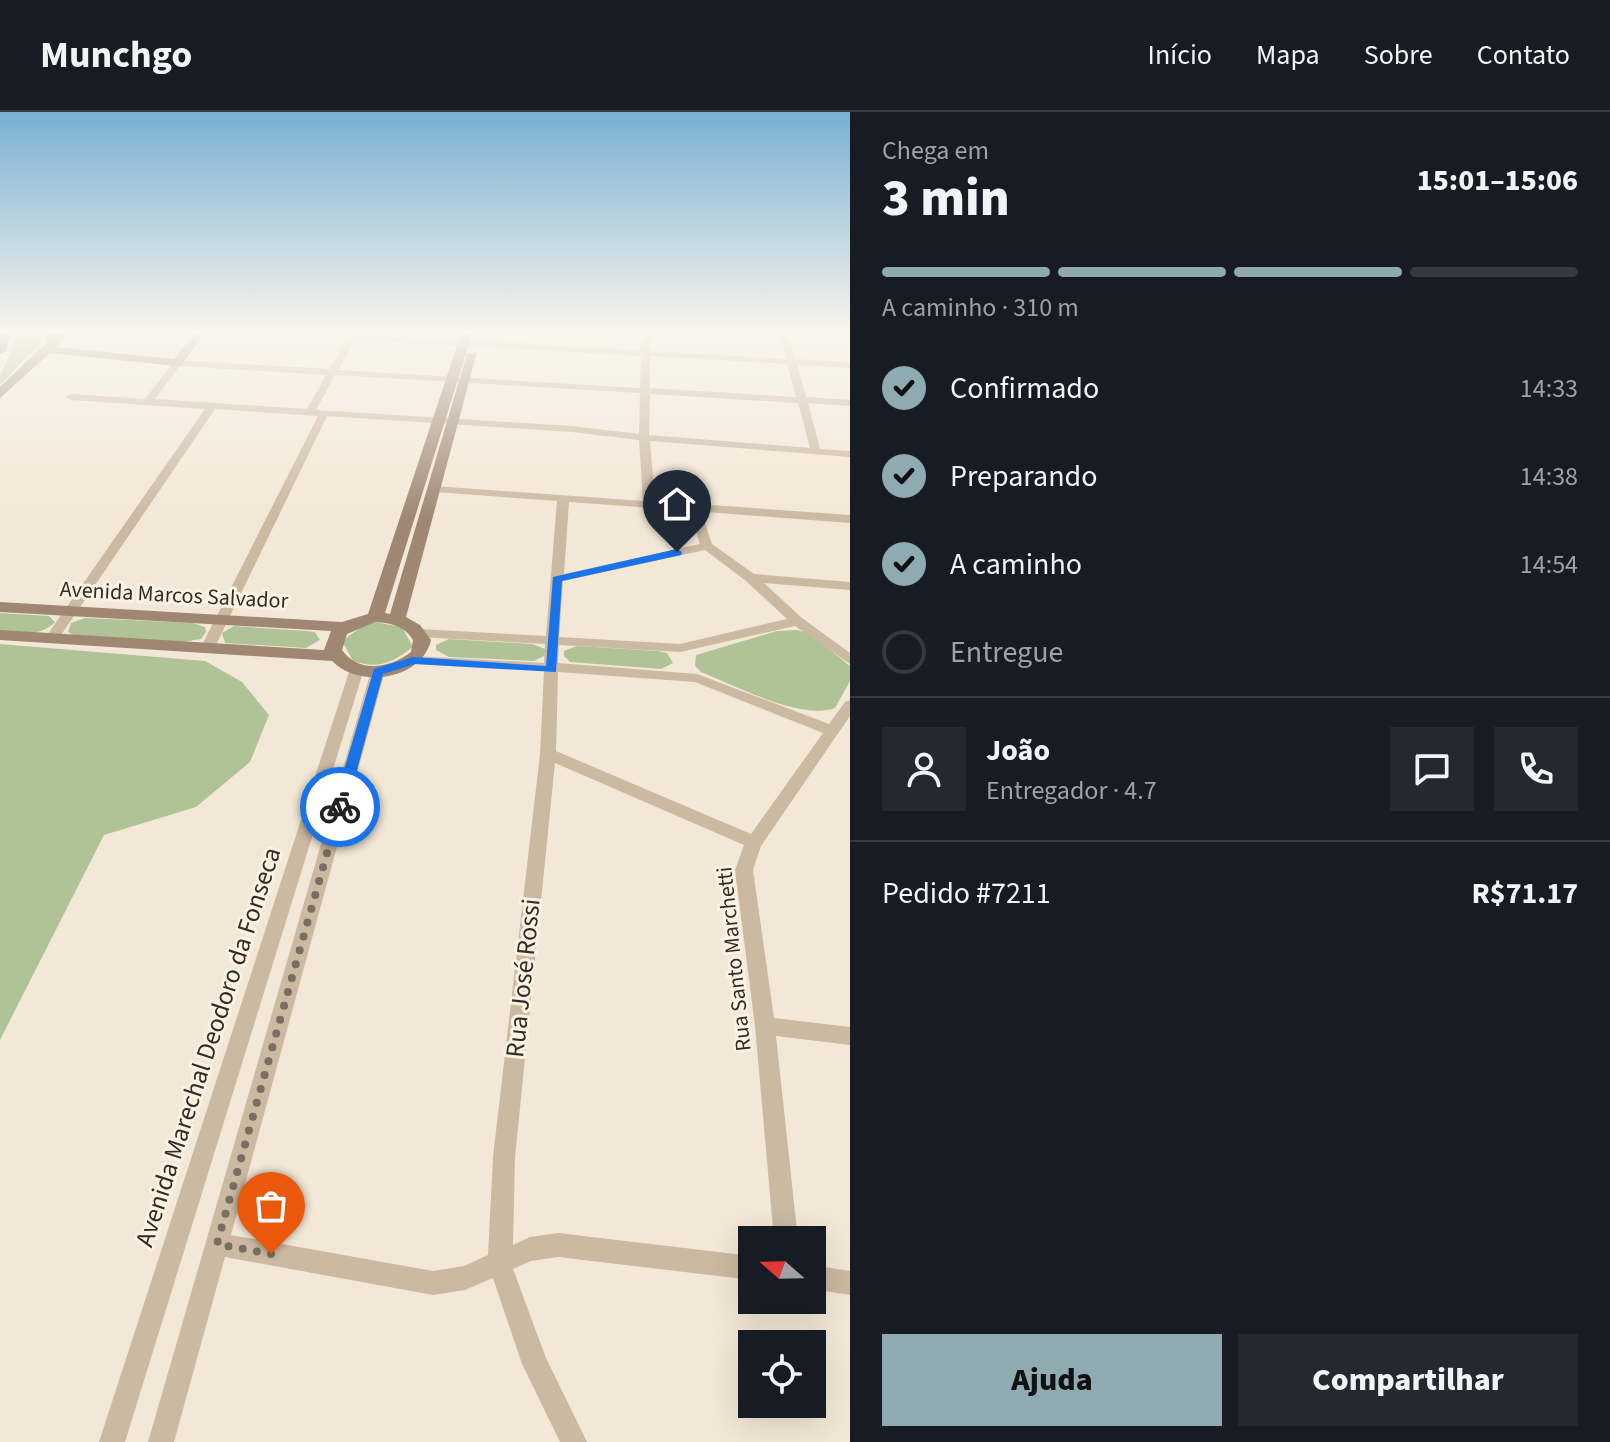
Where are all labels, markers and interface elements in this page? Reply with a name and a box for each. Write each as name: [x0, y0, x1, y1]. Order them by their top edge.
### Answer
text: Munchgo: [40, 28, 192, 82]
text: Início: [1148, 35, 1212, 75]
text: Mapa: [1256, 35, 1320, 75]
text: Sobre: [1364, 35, 1433, 75]
text: Contato: [1477, 35, 1570, 75]
text: Chega em: [882, 132, 989, 169]
text: 15:01–15:06: [1417, 159, 1578, 202]
text: 3 min: [882, 162, 1010, 236]
text: A caminho · 310 m: [882, 289, 1079, 326]
icon: check: [882, 366, 926, 410]
text: Confirmado: [950, 367, 1099, 410]
text: 14:33: [1520, 370, 1578, 407]
icon: check: [882, 454, 926, 498]
text: Preparando: [950, 455, 1097, 498]
text: 14:38: [1520, 458, 1578, 495]
pin: [643, 470, 711, 552]
icon: home: [655, 482, 699, 526]
icon: check: [882, 542, 926, 586]
text: A caminho: [950, 543, 1082, 586]
text: 14:54: [1520, 546, 1578, 583]
street label: Avenida Marcos Salvador: [59, 573, 289, 617]
text: Entregue: [950, 631, 1063, 674]
button: person: [882, 727, 966, 811]
button: chat: [1390, 727, 1474, 811]
button: phone: [1494, 727, 1578, 811]
text: João: [986, 729, 1050, 772]
courier: [300, 767, 380, 847]
text: Entregador · 4.7: [986, 772, 1157, 809]
icon: bike: [318, 785, 362, 829]
street label: Avenida Marechal Deodoro da Fonseca: [126, 842, 290, 1252]
street label: Rua Santo Marchetti: [708, 865, 760, 1053]
text: Pedido #7211: [882, 872, 1051, 915]
text: R$71.17: [1471, 872, 1578, 915]
street label: Rua José Rossi: [496, 897, 550, 1059]
pin: [237, 1172, 305, 1254]
icon: bag: [249, 1184, 293, 1228]
north arrow: [738, 1226, 826, 1314]
map controls: [738, 1226, 826, 1418]
button: locate: [738, 1330, 826, 1418]
button: Ajuda: [882, 1334, 1222, 1426]
button: Compartilhar: [1238, 1334, 1578, 1426]

